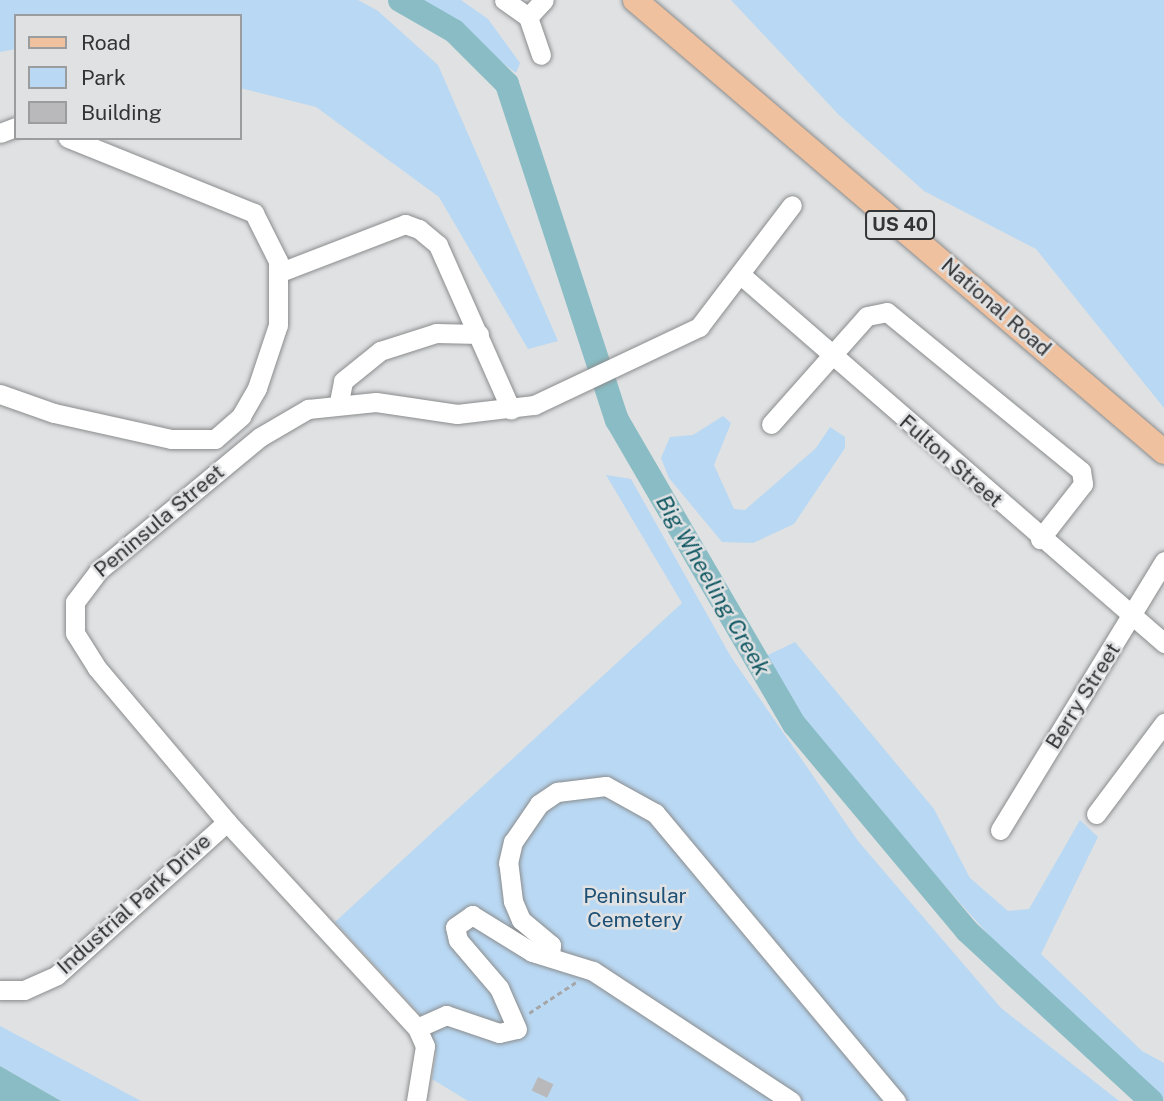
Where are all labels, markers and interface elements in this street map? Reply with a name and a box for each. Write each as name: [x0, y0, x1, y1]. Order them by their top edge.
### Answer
legend: [14, 14, 242, 140]
text: Road: [81, 30, 131, 55]
text: Park: [81, 65, 126, 90]
text: Building: [81, 100, 162, 125]
road number: US 40: [865, 210, 935, 241]
street label: National Road: [936, 253, 1056, 361]
street label: Fulton Street: [894, 409, 1008, 513]
street label: Peninsula Street: [89, 459, 229, 583]
water label: Big Wheeling Creek: [650, 490, 776, 680]
street label: Berry Street: [1040, 638, 1126, 754]
street label: Industrial Park Drive: [52, 828, 216, 980]
park label: Peninsular Cemetery: [583, 883, 687, 933]

